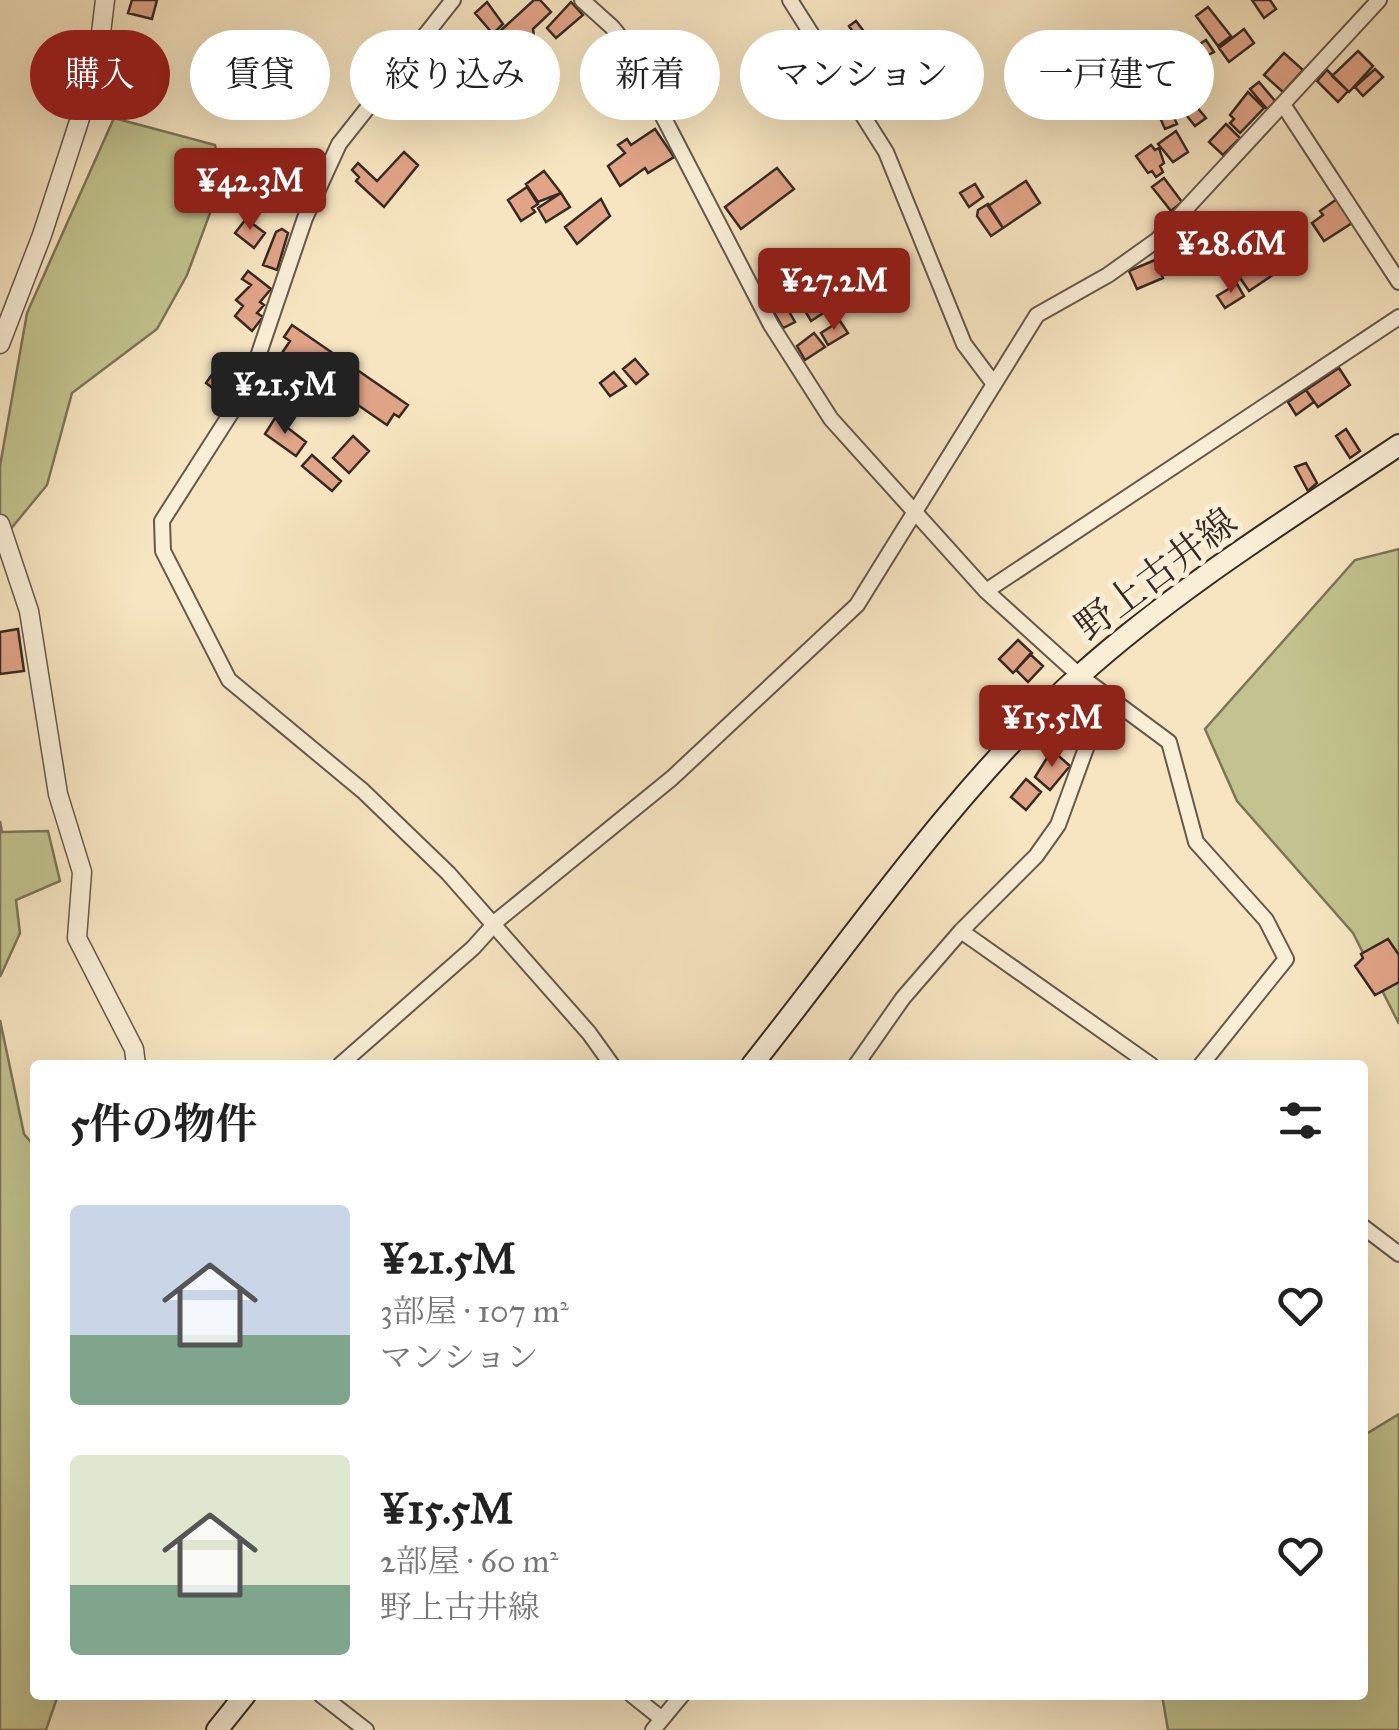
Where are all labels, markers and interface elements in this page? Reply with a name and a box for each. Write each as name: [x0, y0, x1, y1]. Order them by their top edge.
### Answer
chip: 購入: [30, 30, 170, 120]
chip: 賃貸: [190, 30, 330, 120]
chip: 絞り込み: [350, 30, 560, 120]
chip: 新着: [580, 30, 720, 120]
chip: マンション: [740, 30, 984, 120]
chip: 一戸建て: [1004, 30, 1214, 120]
pin: ¥42.3M: [169, 148, 331, 233]
text: ¥42.3M: [196, 161, 304, 200]
pin: ¥28.6M: [1150, 211, 1312, 296]
text: ¥28.6M: [1176, 224, 1286, 263]
pin: ¥27.2M: [753, 248, 915, 333]
text: ¥27.2M: [780, 261, 888, 300]
pin: ¥21.5M: [204, 352, 366, 437]
text: ¥21.5M: [233, 365, 337, 404]
street label: 野上古井線: [1066, 498, 1246, 650]
pin: ¥15.5M: [971, 685, 1133, 770]
text: ¥15.5M: [1001, 698, 1103, 737]
icon: filters: [1273, 1093, 1328, 1148]
text: 5件の物件: [70, 1098, 258, 1150]
text: ¥21.5M: [380, 1233, 516, 1285]
icon: home: [150, 1245, 270, 1365]
icon: heart: [1273, 1278, 1328, 1333]
text: 3部屋 · 107 m²: [380, 1292, 569, 1331]
text: マンション: [380, 1338, 539, 1377]
text: ¥15.5M: [380, 1483, 513, 1535]
icon: home: [150, 1495, 270, 1615]
icon: heart: [1273, 1528, 1328, 1583]
text: 2部屋 · 60 m²: [380, 1542, 559, 1581]
text: 野上古井線: [380, 1588, 540, 1627]

